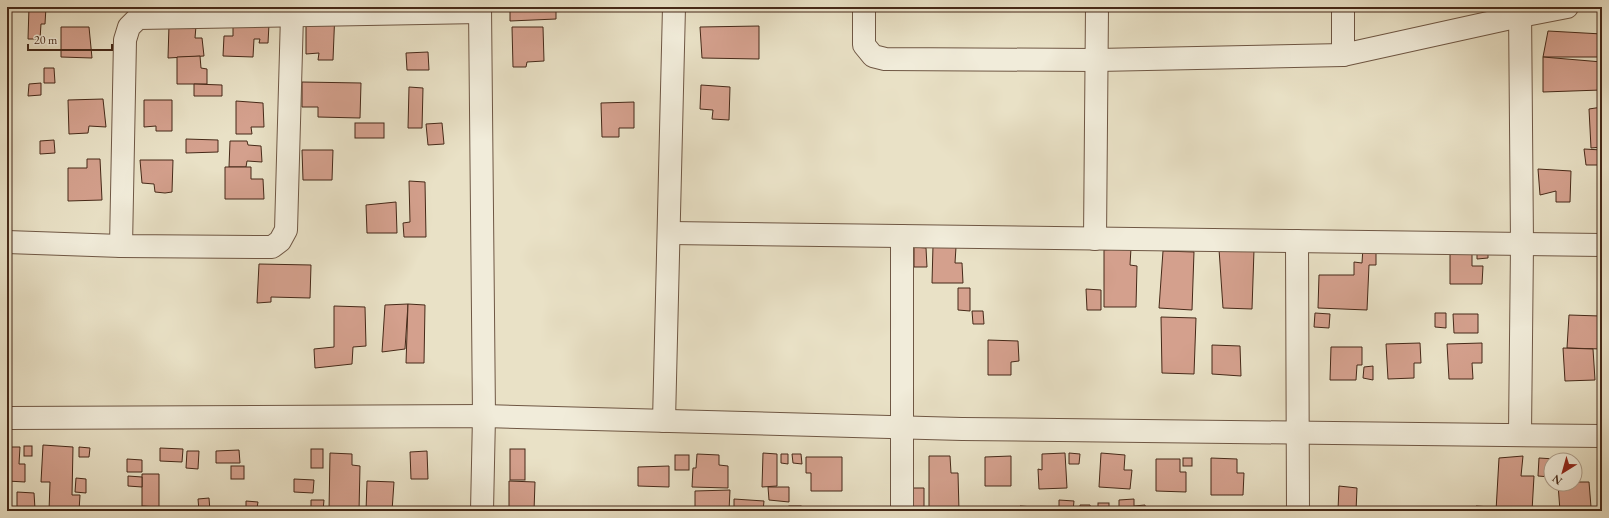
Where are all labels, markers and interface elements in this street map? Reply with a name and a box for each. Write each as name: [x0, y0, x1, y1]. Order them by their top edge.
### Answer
scale bar: [28, 26, 112, 52]
text: 20 m: [34, 32, 58, 48]
north arrow: [1543, 452, 1583, 492]
text: N: [1549, 472, 1565, 488]

